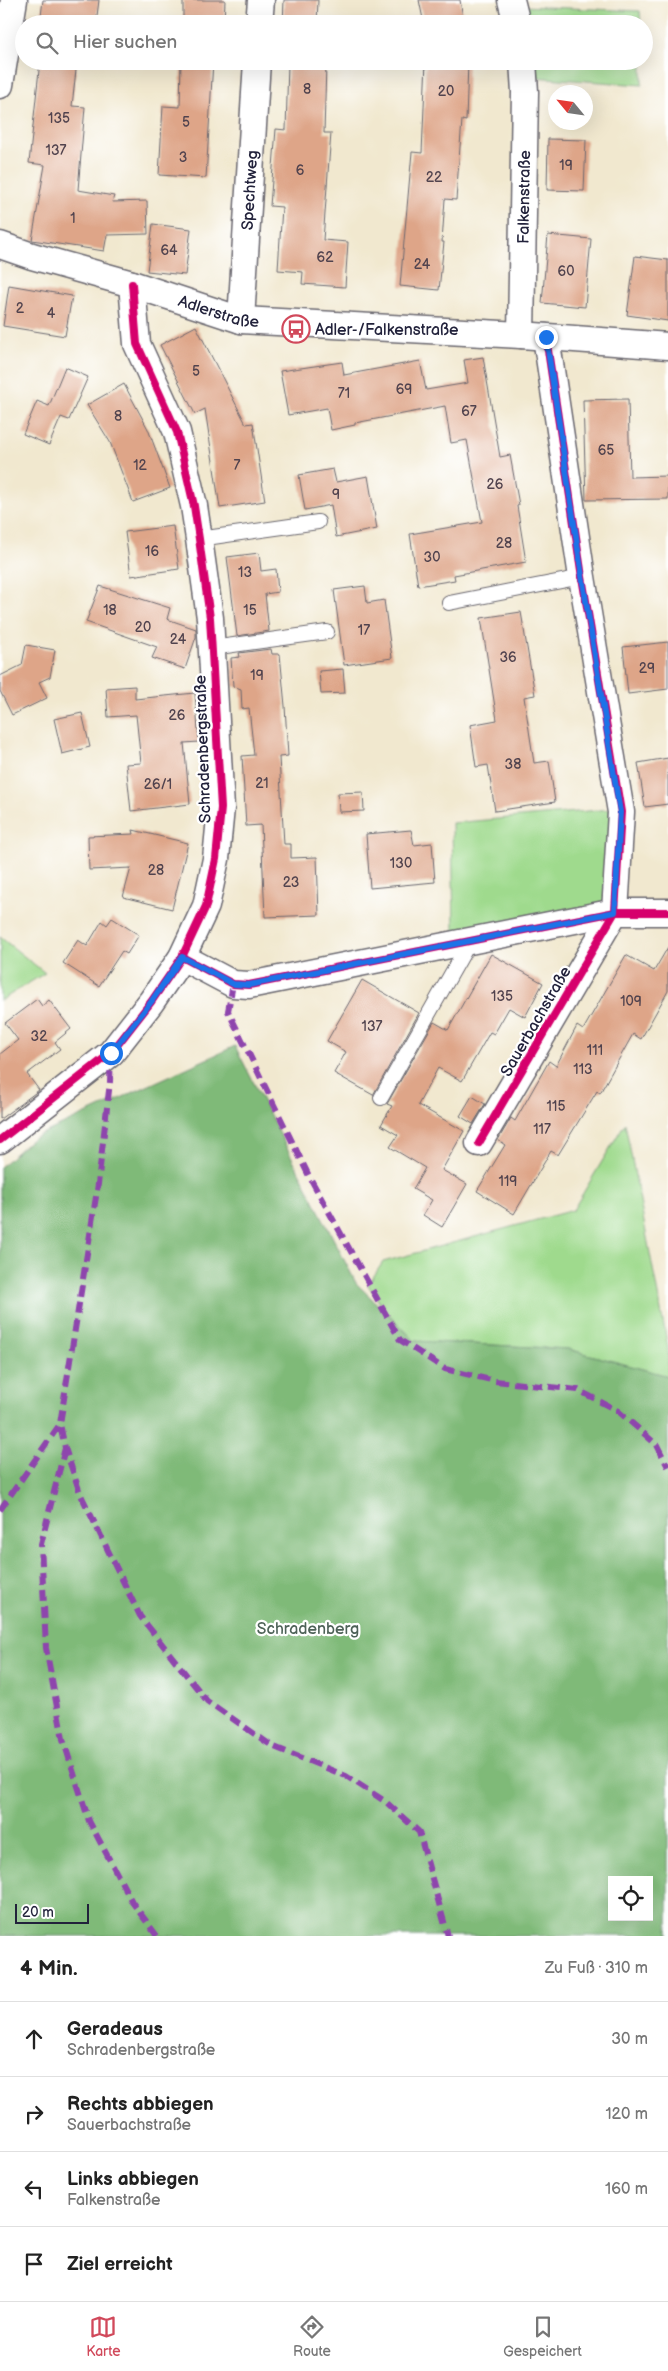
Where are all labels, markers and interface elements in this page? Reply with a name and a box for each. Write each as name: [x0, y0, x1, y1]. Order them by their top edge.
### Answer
search box: [15, 15, 653, 70]
icon: search: [33, 29, 61, 57]
text: Hier suchen: [73, 31, 177, 54]
house number: 8: [303, 81, 311, 98]
house number: 20: [438, 83, 454, 100]
north arrow: [548, 85, 593, 130]
house number: 135: [48, 110, 70, 127]
house number: 5: [182, 114, 190, 131]
house number: 137: [46, 142, 67, 159]
house number: 3: [179, 149, 187, 166]
street label: Spechtweg: [239, 150, 262, 231]
street label: Falkenstraße: [515, 150, 535, 244]
house number: 19: [559, 157, 573, 174]
house number: 6: [296, 162, 305, 179]
house number: 22: [426, 169, 443, 186]
house number: 1: [70, 210, 76, 227]
house number: 64: [160, 242, 178, 259]
house number: 62: [317, 249, 334, 266]
house number: 24: [414, 256, 431, 273]
house number: 60: [558, 263, 574, 280]
street label: Adlerstraße: [176, 292, 260, 332]
house number: 2: [16, 300, 25, 317]
house number: 4: [47, 305, 56, 322]
bus stop icon: Adler-/Falkenstraße: [281, 314, 311, 344]
place label: Adler-/Falkenstraße: [315, 321, 459, 340]
route end: [535, 326, 558, 349]
house number: 5: [192, 363, 200, 380]
house number: 69: [396, 381, 412, 398]
house number: 71: [338, 385, 350, 402]
house number: 67: [461, 403, 477, 420]
house number: 8: [114, 408, 122, 425]
house number: 65: [598, 442, 614, 459]
house number: 12: [133, 457, 148, 474]
house number: 7: [234, 457, 241, 474]
house number: 26: [487, 476, 504, 493]
house number: 9: [332, 486, 340, 503]
house number: 28: [496, 535, 512, 552]
house number: 16: [145, 543, 159, 560]
house number: 30: [424, 549, 440, 566]
house number: 13: [238, 564, 252, 581]
house number: 18: [103, 602, 117, 619]
house number: 15: [243, 602, 257, 619]
house number: 20: [135, 619, 151, 636]
house number: 17: [358, 622, 370, 639]
house number: 24: [170, 631, 187, 648]
house number: 36: [499, 649, 517, 666]
house number: 29: [639, 660, 655, 677]
house number: 19: [250, 667, 264, 684]
street label: Schradenbergstraße: [191, 674, 216, 823]
house number: 26: [169, 707, 186, 724]
house number: 38: [505, 756, 521, 773]
house number: 21: [255, 775, 269, 792]
house number: 26/1: [144, 776, 172, 793]
house number: 130: [390, 855, 412, 872]
house number: 28: [148, 862, 164, 879]
house number: 23: [283, 874, 299, 891]
street label: Sauerbachstraße: [497, 963, 576, 1080]
house number: 135: [491, 988, 513, 1005]
house number: 109: [620, 993, 642, 1010]
house number: 137: [362, 1018, 383, 1035]
house number: 32: [31, 1028, 48, 1045]
route start: [100, 1042, 123, 1065]
house number: 111: [587, 1042, 603, 1059]
house number: 113: [573, 1061, 593, 1078]
house number: 115: [547, 1098, 565, 1115]
house number: 117: [533, 1121, 551, 1138]
house number: 119: [499, 1173, 517, 1190]
park label: Schradenberg: [257, 1620, 359, 1639]
map controls: [608, 1876, 653, 1921]
button: locate: [608, 1876, 653, 1921]
scale bar: [15, 1901, 89, 1924]
text: 20 m: [22, 1904, 54, 1921]
text: 4 Min.: [20, 1956, 78, 1981]
text: Zu Fuß · 310 m: [545, 1959, 648, 1978]
text: Geradeaus: [67, 2018, 163, 2041]
icon: ahead: [20, 2025, 48, 2053]
text: 30 m: [611, 2030, 648, 2049]
text: Schradenbergstraße: [67, 2041, 215, 2060]
text: Rechts abbiegen: [67, 2093, 214, 2116]
icon: right: [20, 2100, 48, 2128]
text: 120 m: [605, 2105, 648, 2124]
text: Sauerbachstraße: [67, 2116, 191, 2135]
text: Links abbiegen: [67, 2168, 199, 2191]
icon: left: [20, 2175, 48, 2203]
text: 160 m: [605, 2180, 648, 2199]
text: Falkenstraße: [67, 2191, 161, 2210]
icon: arrive: [20, 2250, 48, 2278]
text: Ziel erreicht: [67, 2253, 173, 2276]
tab: Karte: [86, 2313, 120, 2360]
tab: Route: [293, 2313, 331, 2360]
tab: Gespeichert: [503, 2313, 582, 2360]

